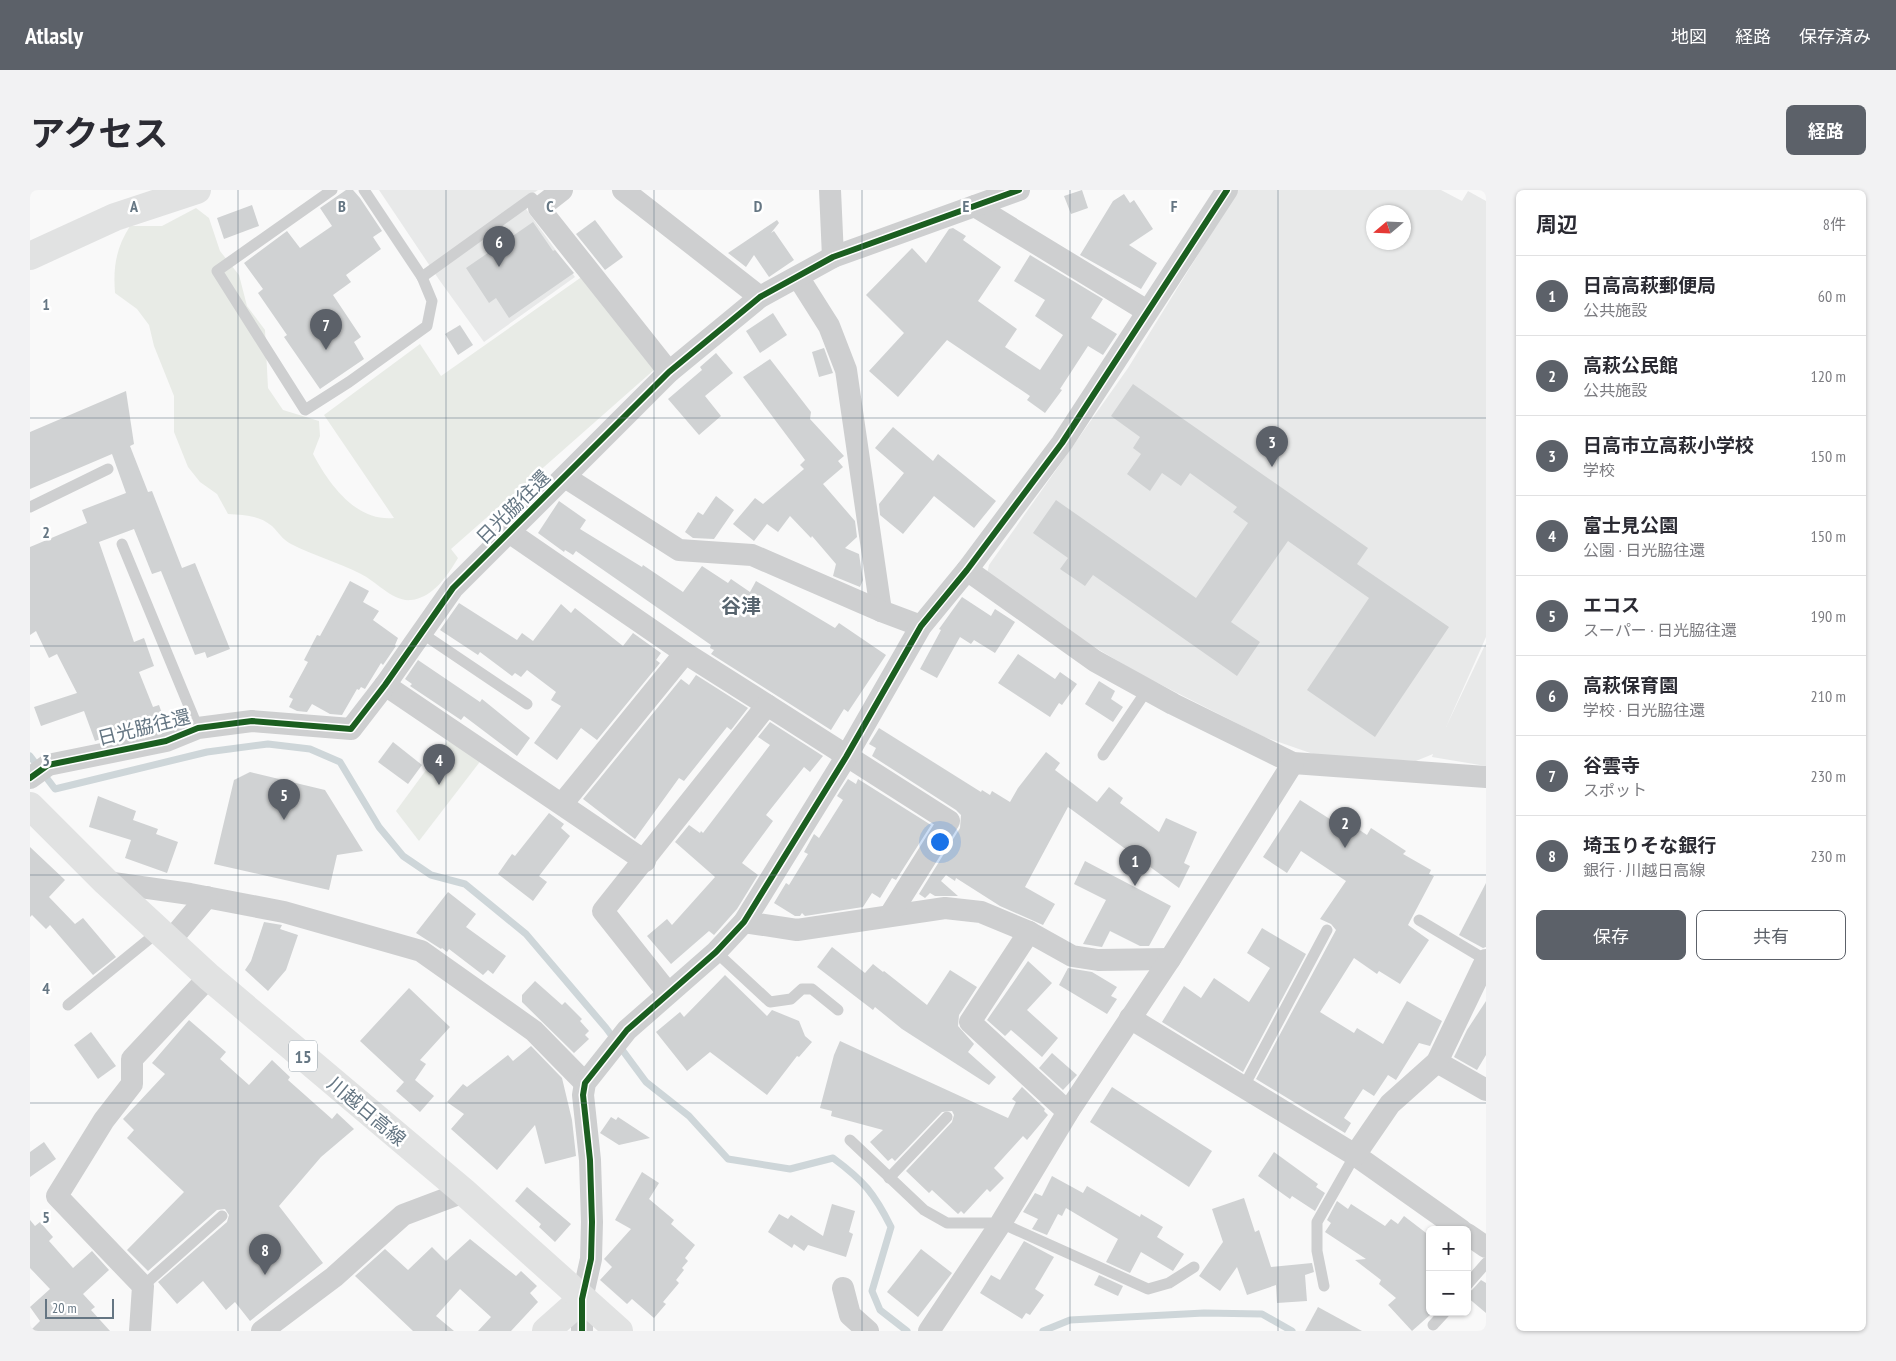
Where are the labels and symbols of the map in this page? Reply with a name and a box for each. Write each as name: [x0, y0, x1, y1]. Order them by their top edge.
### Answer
text: A: [129, 196, 139, 216]
text: B: [338, 196, 346, 216]
text: C: [546, 196, 554, 216]
text: D: [754, 196, 763, 216]
text: E: [963, 196, 970, 216]
text: F: [1171, 196, 1178, 216]
north arrow: [1366, 205, 1411, 250]
pin: 6: [483, 226, 515, 267]
text: 1: [42, 294, 50, 314]
pin: 7: [310, 309, 342, 350]
pin: 3: [1256, 426, 1288, 467]
street label: 日光脇往還: [471, 465, 555, 549]
text: 2: [42, 522, 50, 542]
district label: 谷津: [721, 593, 761, 619]
street label: 日光脇往還: [95, 704, 193, 750]
pin: 4: [423, 744, 455, 785]
text: 3: [42, 750, 50, 770]
pin: 5: [268, 779, 300, 820]
pin: 2: [1329, 807, 1361, 848]
your location: [927, 829, 953, 855]
pin: 1: [1119, 845, 1151, 886]
text: 4: [42, 978, 50, 998]
road number: 15: [289, 1040, 317, 1071]
street label: 川越日高線: [323, 1071, 411, 1151]
text: 5: [42, 1207, 50, 1227]
pin: 8: [249, 1234, 281, 1275]
scale bar: [45, 1296, 114, 1319]

